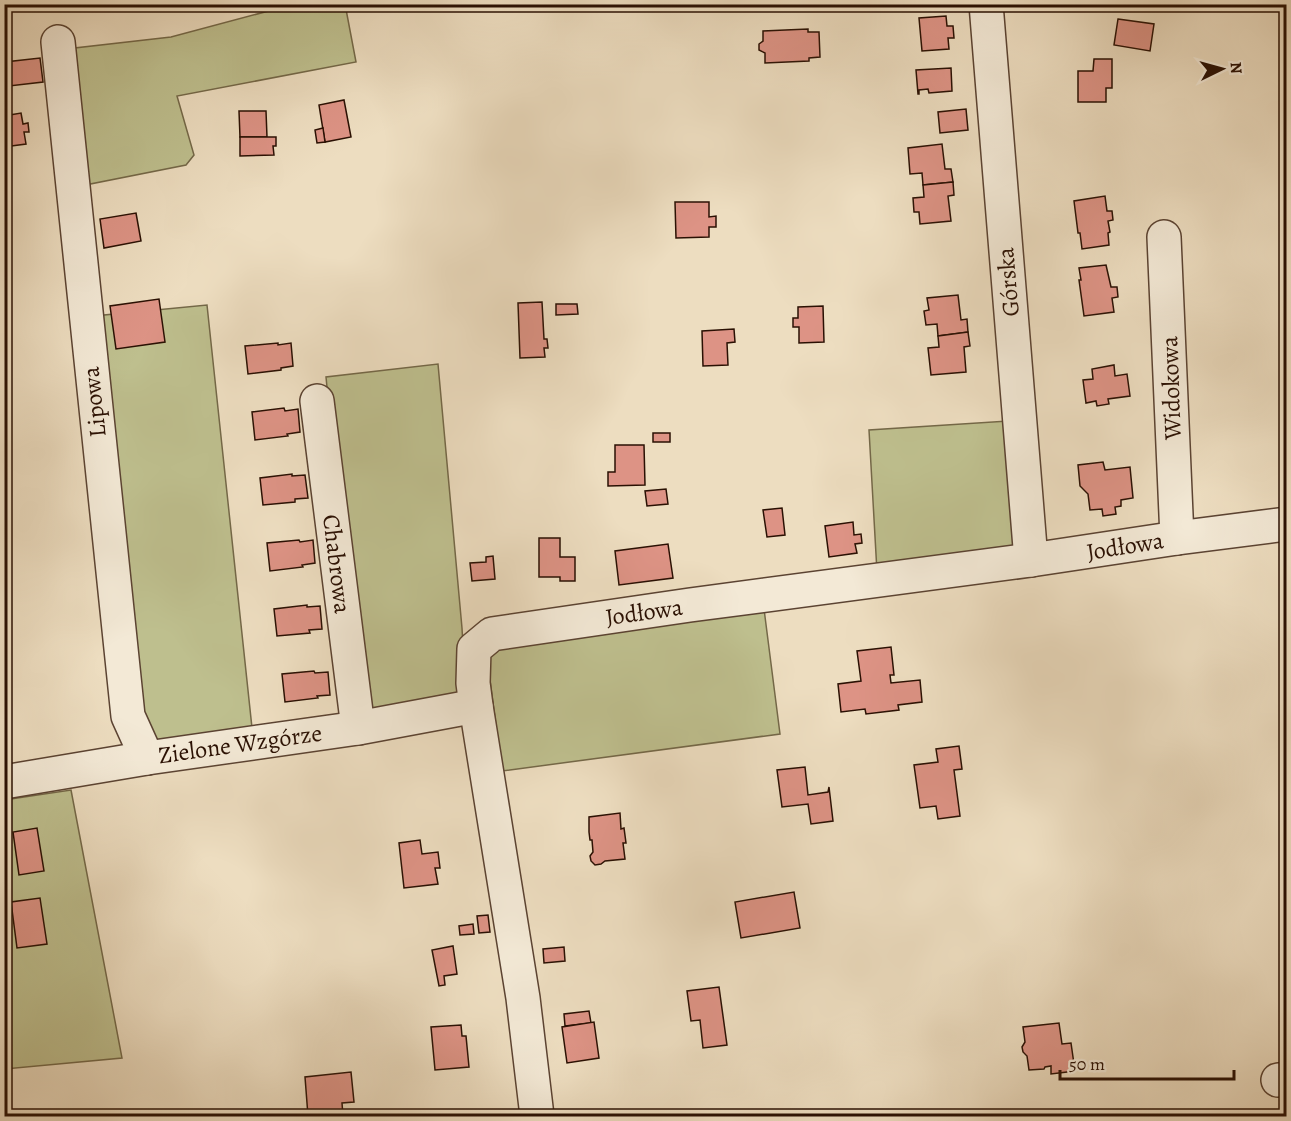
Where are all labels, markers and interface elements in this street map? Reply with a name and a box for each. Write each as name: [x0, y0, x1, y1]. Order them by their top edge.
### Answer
north arrow: [1192, 39, 1252, 99]
text: N: [1224, 61, 1247, 75]
street label: Górska: [989, 245, 1027, 318]
street label: Widokowa: [1153, 335, 1189, 441]
street label: Lipowa: [74, 364, 114, 439]
street label: Chabrowa: [315, 513, 359, 616]
street label: Jodłowa: [1084, 524, 1167, 568]
street label: Jodłowa: [603, 591, 685, 633]
street label: Zielone Wzgórze: [156, 717, 324, 771]
scale bar: [1060, 1043, 1234, 1081]
text: 50 m: [1069, 1052, 1105, 1076]

